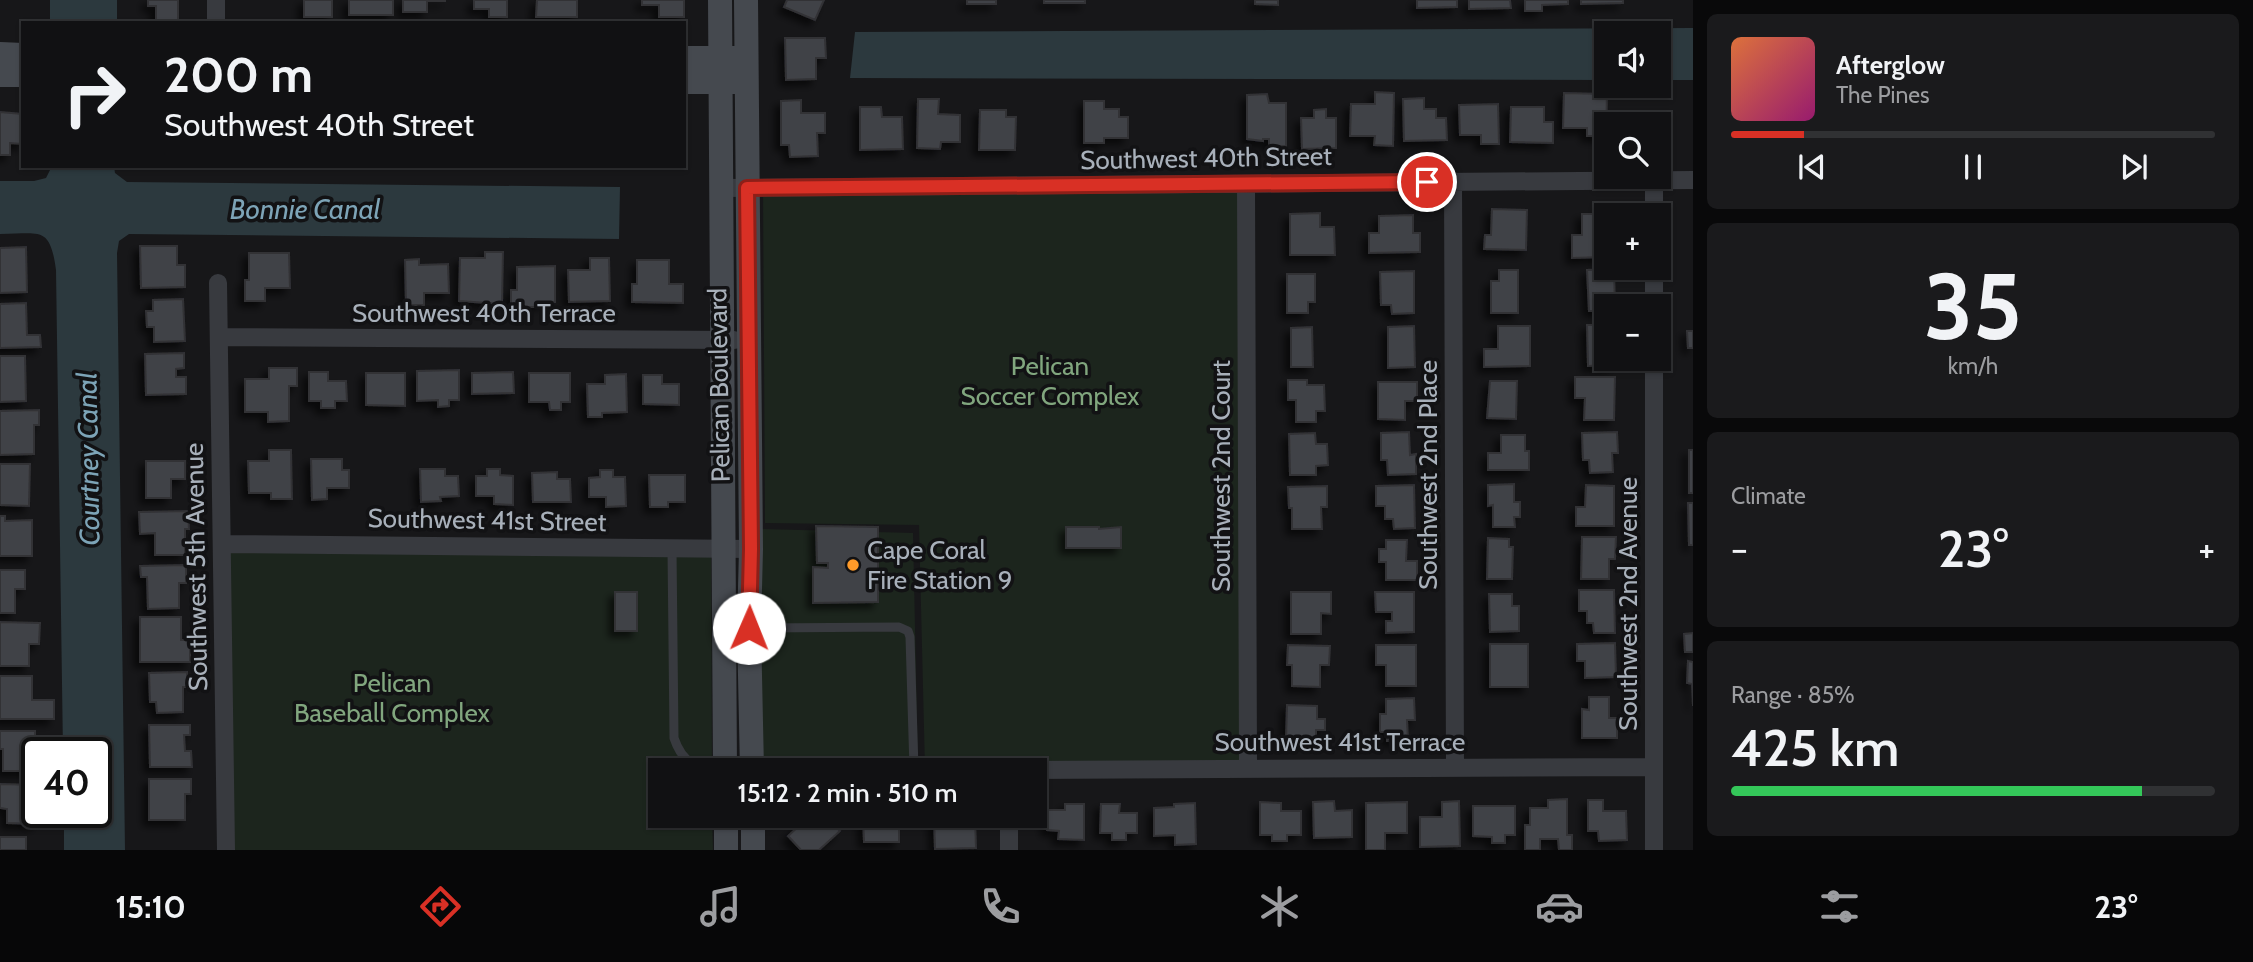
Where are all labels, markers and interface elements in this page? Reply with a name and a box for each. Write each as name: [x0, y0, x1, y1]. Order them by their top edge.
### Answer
map controls: [1594, 21, 1671, 371]
button: sound: [1594, 21, 1671, 98]
text: 200 m: [164, 45, 313, 104]
icon: right: [49, 49, 140, 140]
text: Afterglow: [1836, 49, 1945, 81]
text: The Pines: [1836, 81, 1930, 109]
text: Southwest 40th Street: [164, 105, 474, 144]
button: search: [1594, 112, 1671, 189]
street label: Southwest 40th Street: [1080, 140, 1332, 176]
icon: previous: [1793, 148, 1831, 186]
icon: pause: [1954, 148, 1992, 186]
icon: next: [2115, 148, 2153, 186]
pin: [1397, 152, 1457, 212]
icon: arrive: [1408, 163, 1446, 201]
water label: Bonnie Canal: [230, 192, 381, 226]
button: +: [1594, 203, 1671, 280]
text: 35: [1924, 251, 2022, 362]
street label: Pelican Boulevard: [701, 288, 737, 482]
button: −: [1594, 294, 1671, 371]
street label: Southwest 40th Terrace: [352, 297, 616, 329]
park label: Pelican Soccer Complex: [961, 350, 1140, 412]
text: km/h: [1948, 352, 1998, 380]
street label: Southwest 2nd Court: [1205, 360, 1237, 592]
street label: Southwest 2nd Place: [1412, 360, 1444, 590]
water label: Courtney Canal: [69, 372, 107, 546]
street label: Southwest 5th Avenue: [178, 443, 214, 691]
street label: Southwest 2nd Avenue: [1612, 477, 1644, 731]
text: Climate: [1731, 482, 1806, 510]
street label: Southwest 41st Street: [367, 502, 607, 538]
text: 23°: [1938, 517, 2008, 580]
text: −: [1731, 525, 1748, 572]
text: +: [2198, 525, 2215, 572]
place label: Cape Coral Fire Station 9: [867, 534, 1012, 596]
marker: Cape Coral Fire Station 9: [845, 557, 861, 573]
position arrow: [712, 591, 786, 665]
park label: Pelican Baseball Complex: [294, 667, 491, 729]
text: Range · 85%: [1731, 681, 1855, 709]
text: 425 km: [1731, 716, 1899, 779]
street label: Southwest 41st Terrace: [1215, 726, 1465, 758]
speed limit sign: 40: [21, 737, 112, 828]
text: 15:12 · 2 min · 510 m: [738, 777, 957, 809]
icon: directions: [416, 882, 465, 931]
icon: music: [696, 882, 745, 931]
icon: phone: [976, 882, 1025, 931]
icon: climate: [1255, 882, 1304, 931]
icon: car: [1535, 882, 1584, 931]
icon: filters: [1815, 882, 1864, 931]
text: 15:10: [115, 887, 186, 926]
text: 23°: [2094, 887, 2138, 926]

